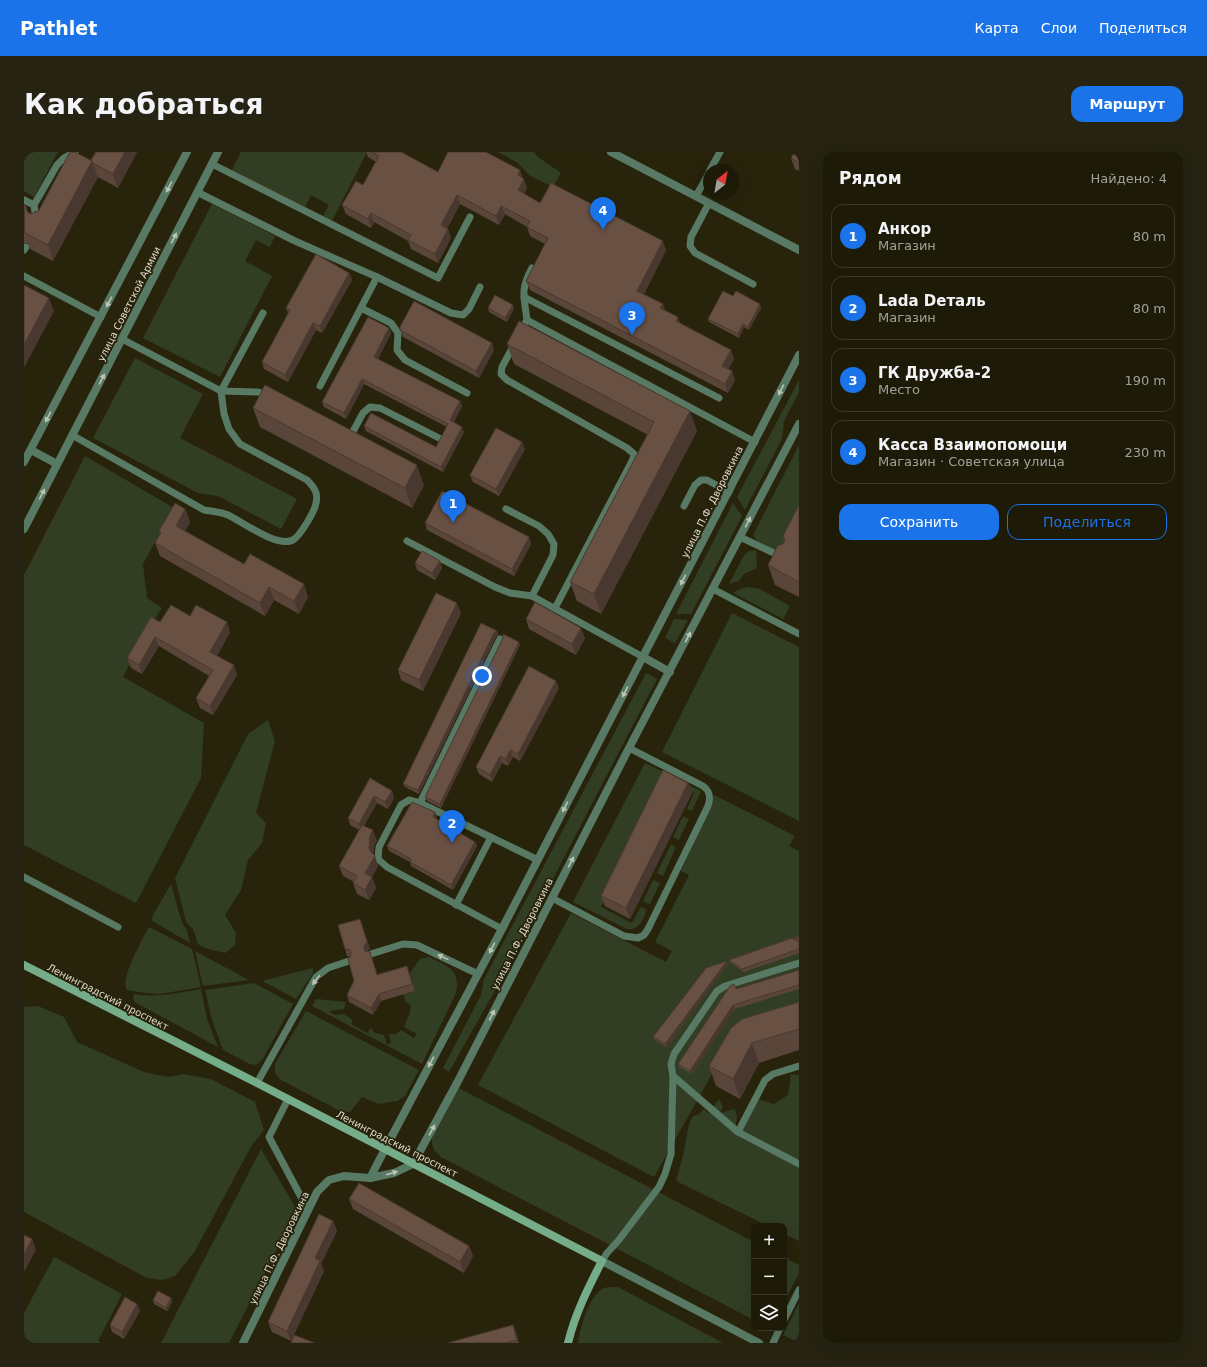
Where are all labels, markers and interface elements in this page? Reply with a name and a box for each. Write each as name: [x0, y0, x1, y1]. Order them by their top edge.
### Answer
text: Pathlet: [20, 17, 97, 39]
text: Карта: [975, 20, 1019, 36]
text: Слои: [1041, 20, 1077, 36]
text: Поделиться: [1099, 20, 1187, 36]
button: Маршрут: [1071, 86, 1183, 122]
text: Как добраться: [24, 88, 263, 121]
north arrow: [703, 164, 739, 200]
text: Рядом: [839, 168, 902, 188]
text: Найдено: 4: [1091, 171, 1167, 186]
one-way arrow: [166, 181, 172, 192]
pin: 4: [590, 197, 616, 230]
text: Анкор: [878, 220, 931, 238]
text: 1: [848, 229, 858, 244]
text: 80 m: [1133, 229, 1166, 244]
one-way arrow: [171, 232, 177, 244]
text: Магазин: [878, 238, 936, 253]
street label: улица Советской Армии: [95, 245, 163, 363]
text: Lada Dеталь: [878, 292, 986, 310]
one-way arrow: [106, 296, 112, 308]
text: 2: [848, 301, 858, 316]
text: 80 m: [1133, 301, 1166, 316]
pin: 3: [619, 302, 645, 335]
text: Магазин: [878, 310, 936, 325]
text: ГК Дружба-2: [878, 364, 991, 382]
one-way arrow: [98, 373, 105, 384]
text: 3: [848, 373, 858, 388]
text: 190 m: [1124, 373, 1166, 388]
text: Место: [878, 382, 920, 397]
one-way arrow: [778, 384, 784, 396]
one-way arrow: [45, 411, 51, 423]
text: Касса Взаимопомощи: [878, 436, 1067, 454]
street label: улица П.Ф. Дворовкина: [679, 444, 745, 560]
text: 4: [848, 445, 858, 460]
text: 230 m: [1124, 445, 1166, 460]
text: Магазин · Советская улица: [878, 454, 1065, 469]
one-way arrow: [39, 488, 45, 500]
pin: 1: [440, 490, 466, 523]
button: Сохранить: [839, 504, 999, 540]
button: Поделиться: [1007, 504, 1167, 540]
one-way arrow: [745, 516, 751, 528]
one-way arrow: [680, 574, 686, 586]
one-way arrow: [684, 632, 691, 643]
your location: [472, 666, 492, 686]
one-way arrow: [622, 686, 628, 698]
one-way arrow: [562, 802, 568, 813]
pin: 2: [439, 810, 465, 843]
one-way arrow: [568, 856, 574, 868]
street label: улица П.Ф. Дворовкина: [489, 876, 555, 992]
one-way arrow: [489, 942, 495, 953]
one-way arrow: [437, 954, 449, 960]
street label: Ленинградский проспект: [46, 962, 171, 1033]
one-way arrow: [312, 974, 320, 985]
one-way arrow: [489, 1009, 495, 1021]
one-way arrow: [427, 1056, 434, 1068]
street label: Ленинградский проспект: [335, 1109, 460, 1180]
one-way arrow: [428, 1124, 435, 1136]
one-way arrow: [386, 1170, 398, 1176]
street label: улица П.Ф. Дворовкина: [247, 1190, 311, 1306]
map controls: [751, 1223, 787, 1331]
button: +: [751, 1223, 787, 1259]
button: −: [751, 1259, 787, 1295]
button: layers: [751, 1295, 787, 1331]

